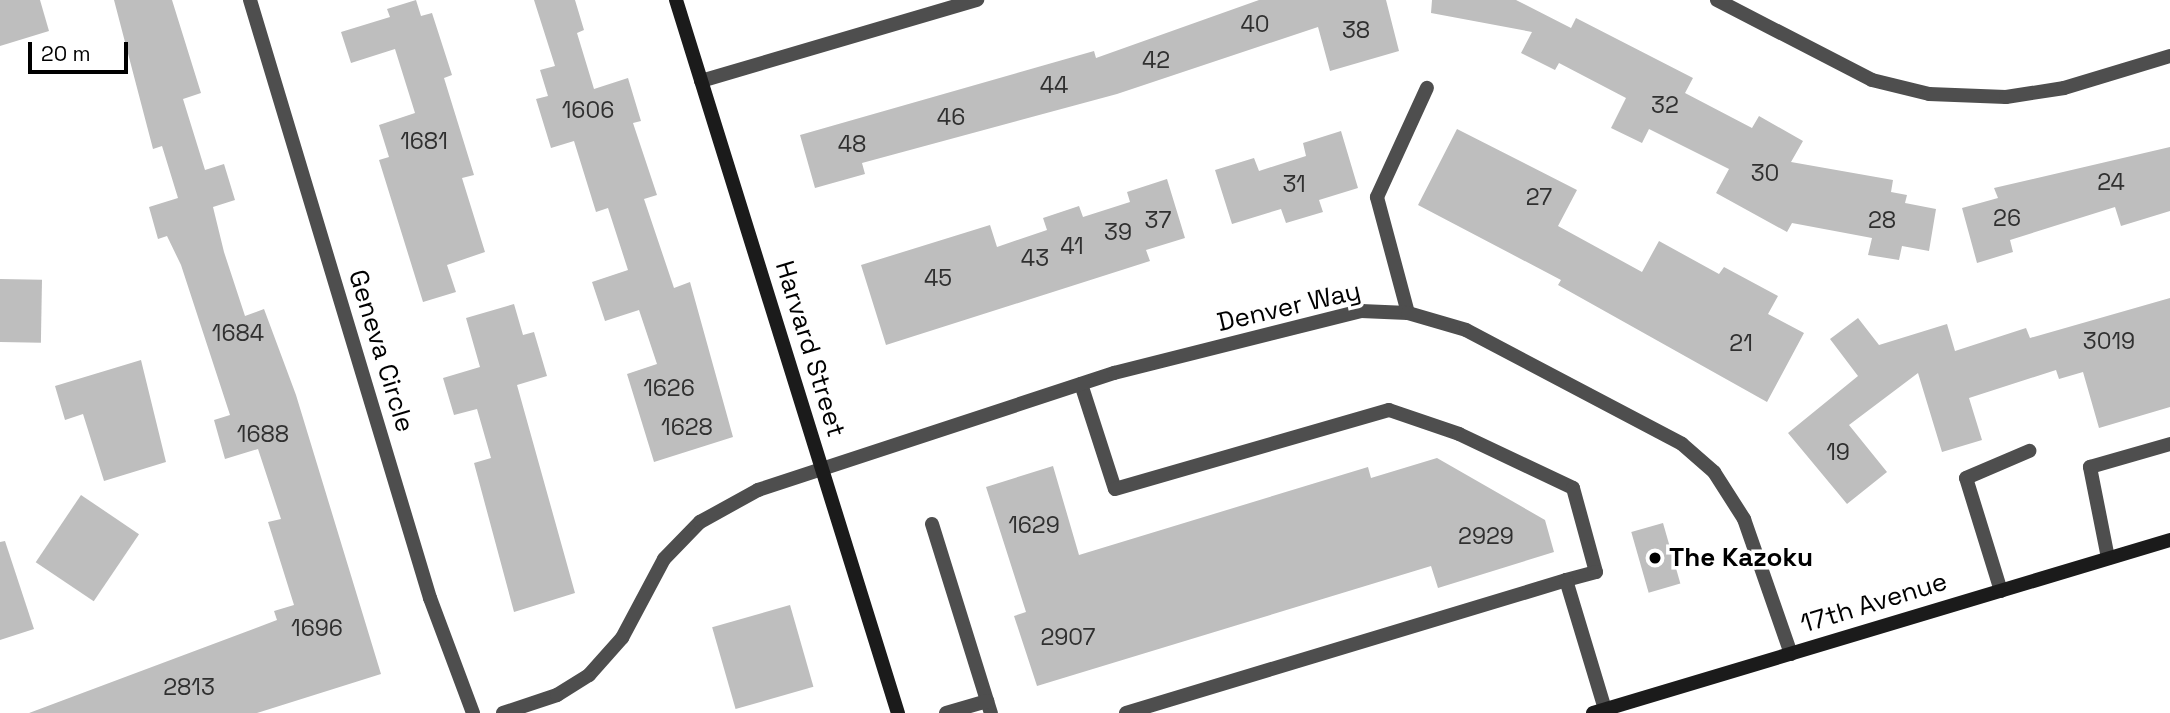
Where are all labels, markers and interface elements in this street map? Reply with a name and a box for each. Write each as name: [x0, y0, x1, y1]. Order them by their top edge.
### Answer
house number: 40: [1240, 10, 1270, 38]
house number: 38: [1342, 16, 1370, 44]
scale bar: [32, 28, 131, 72]
text: 20 m: [41, 40, 91, 67]
house number: 42: [1142, 46, 1170, 74]
house number: 44: [1040, 71, 1068, 99]
house number: 32: [1651, 91, 1679, 119]
house number: 1606: [562, 96, 614, 124]
house number: 46: [937, 103, 965, 131]
house number: 1681: [400, 127, 448, 155]
house number: 48: [838, 130, 866, 158]
house number: 30: [1751, 159, 1779, 187]
house number: 24: [2097, 168, 2125, 196]
house number: 31: [1282, 170, 1306, 198]
house number: 27: [1526, 183, 1552, 211]
house number: 26: [1993, 204, 2021, 232]
house number: 37: [1145, 206, 1171, 234]
house number: 28: [1868, 206, 1896, 234]
house number: 39: [1104, 218, 1132, 246]
house number: 41: [1060, 232, 1084, 260]
house number: 43: [1021, 244, 1049, 272]
street label: Harvard Street: [768, 257, 852, 441]
house number: 45: [924, 264, 952, 292]
street label: Geneva Circle: [341, 266, 421, 436]
street label: Denver Way: [1214, 275, 1364, 339]
house number: 1684: [212, 319, 264, 347]
house number: 3019: [2083, 327, 2135, 355]
house number: 21: [1729, 329, 1753, 357]
house number: 1626: [643, 374, 695, 402]
house number: 1628: [661, 413, 713, 441]
house number: 1688: [237, 420, 289, 448]
house number: 19: [1826, 438, 1850, 466]
house number: 1629: [1008, 511, 1060, 539]
house number: 2929: [1458, 522, 1514, 550]
place label: The Kazoku: [1669, 542, 1813, 574]
marker: The Kazoku: [1647, 550, 1663, 566]
street label: 17th Avenue: [1797, 566, 1951, 640]
house number: 1696: [291, 614, 343, 642]
house number: 2907: [1040, 623, 1096, 651]
house number: 2813: [163, 673, 215, 701]

